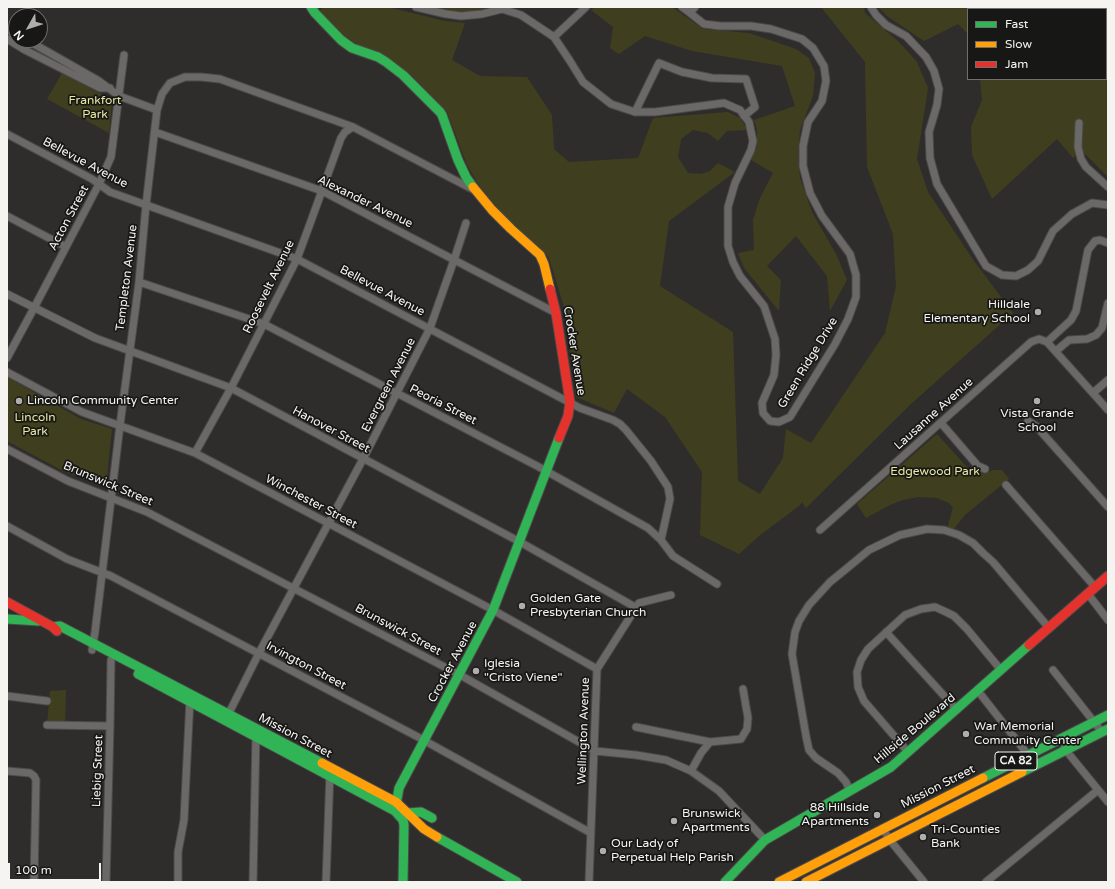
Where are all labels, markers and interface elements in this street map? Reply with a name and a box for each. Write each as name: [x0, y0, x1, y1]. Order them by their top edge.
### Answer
north arrow: [8, 8, 48, 48]
legend: [967, 8, 1107, 80]
text: Fast: [1005, 17, 1028, 31]
text: N: [11, 28, 27, 43]
text: Slow: [1005, 37, 1032, 51]
text: Jam: [1005, 57, 1028, 71]
park label: Frankfort Park: [69, 94, 121, 122]
street label: Bellevue Avenue: [40, 135, 130, 191]
street label: Alexander Avenue: [315, 173, 415, 231]
street label: Acton Street: [46, 183, 92, 253]
street label: Templeton Avenue: [113, 224, 141, 332]
street label: Roosevelt Avenue: [240, 238, 298, 336]
street label: Bellevue Avenue: [337, 263, 427, 319]
place label: Hilldale Elementary School: [923, 298, 1030, 326]
street label: Crocker Avenue: [560, 305, 588, 397]
marker: Hilldale Elementary School: [1033, 307, 1043, 317]
street label: Green Ridge Drive: [775, 315, 841, 411]
street label: Evergreen Avenue: [359, 335, 419, 435]
street label: Lausanne Avenue: [892, 375, 976, 453]
street label: Peoria Street: [407, 382, 479, 428]
place label: Lincoln Community Center: [27, 394, 178, 408]
marker: Lincoln Community Center: [14, 396, 24, 406]
marker: Vista Grande School: [1032, 396, 1042, 406]
street label: Hanover Street: [290, 404, 372, 456]
place label: Vista Grande School: [1000, 407, 1074, 435]
park label: Lincoln Park: [14, 411, 56, 439]
street label: Brunswick Street: [61, 459, 155, 509]
park label: Edgewood Park: [890, 465, 980, 479]
street label: Winchester Street: [263, 472, 359, 532]
place label: Golden Gate Presbyterian Church: [530, 592, 646, 620]
street label: Brunswick Street: [352, 601, 444, 659]
marker: Golden Gate Presbyterian Church: [517, 601, 527, 611]
street label: Crocker Avenue: [425, 619, 481, 705]
street label: Irvington Street: [263, 639, 349, 693]
place label: Iglesia "Cristo Viene": [484, 657, 562, 685]
marker: Iglesia "Cristo Viene": [471, 666, 481, 676]
street label: Wellington Avenue: [575, 677, 593, 785]
street label: Hillside Boulevard: [871, 691, 959, 767]
street label: Mission Street: [256, 711, 334, 761]
place label: War Memorial Community Center: [974, 720, 1081, 748]
marker: War Memorial Community Center: [961, 729, 971, 739]
street label: Liebig Street: [90, 735, 106, 807]
road number: CA 82: [995, 752, 1037, 770]
street label: Mission Street: [899, 762, 977, 812]
place label: 88 Hillside Apartments: [801, 801, 869, 829]
place label: Brunswick Apartments: [682, 807, 750, 835]
marker: 88 Hillside Apartments: [872, 810, 882, 820]
marker: Brunswick Apartments: [669, 816, 679, 826]
place label: Tri-Counties Bank: [931, 823, 1000, 851]
marker: Tri-Counties Bank: [918, 832, 928, 842]
place label: Our Lady of Perpetual Help Parish: [611, 837, 734, 865]
marker: Our Lady of Perpetual Help Parish: [598, 846, 608, 856]
scale bar: [10, 855, 103, 881]
text: 100 m: [15, 863, 52, 877]

